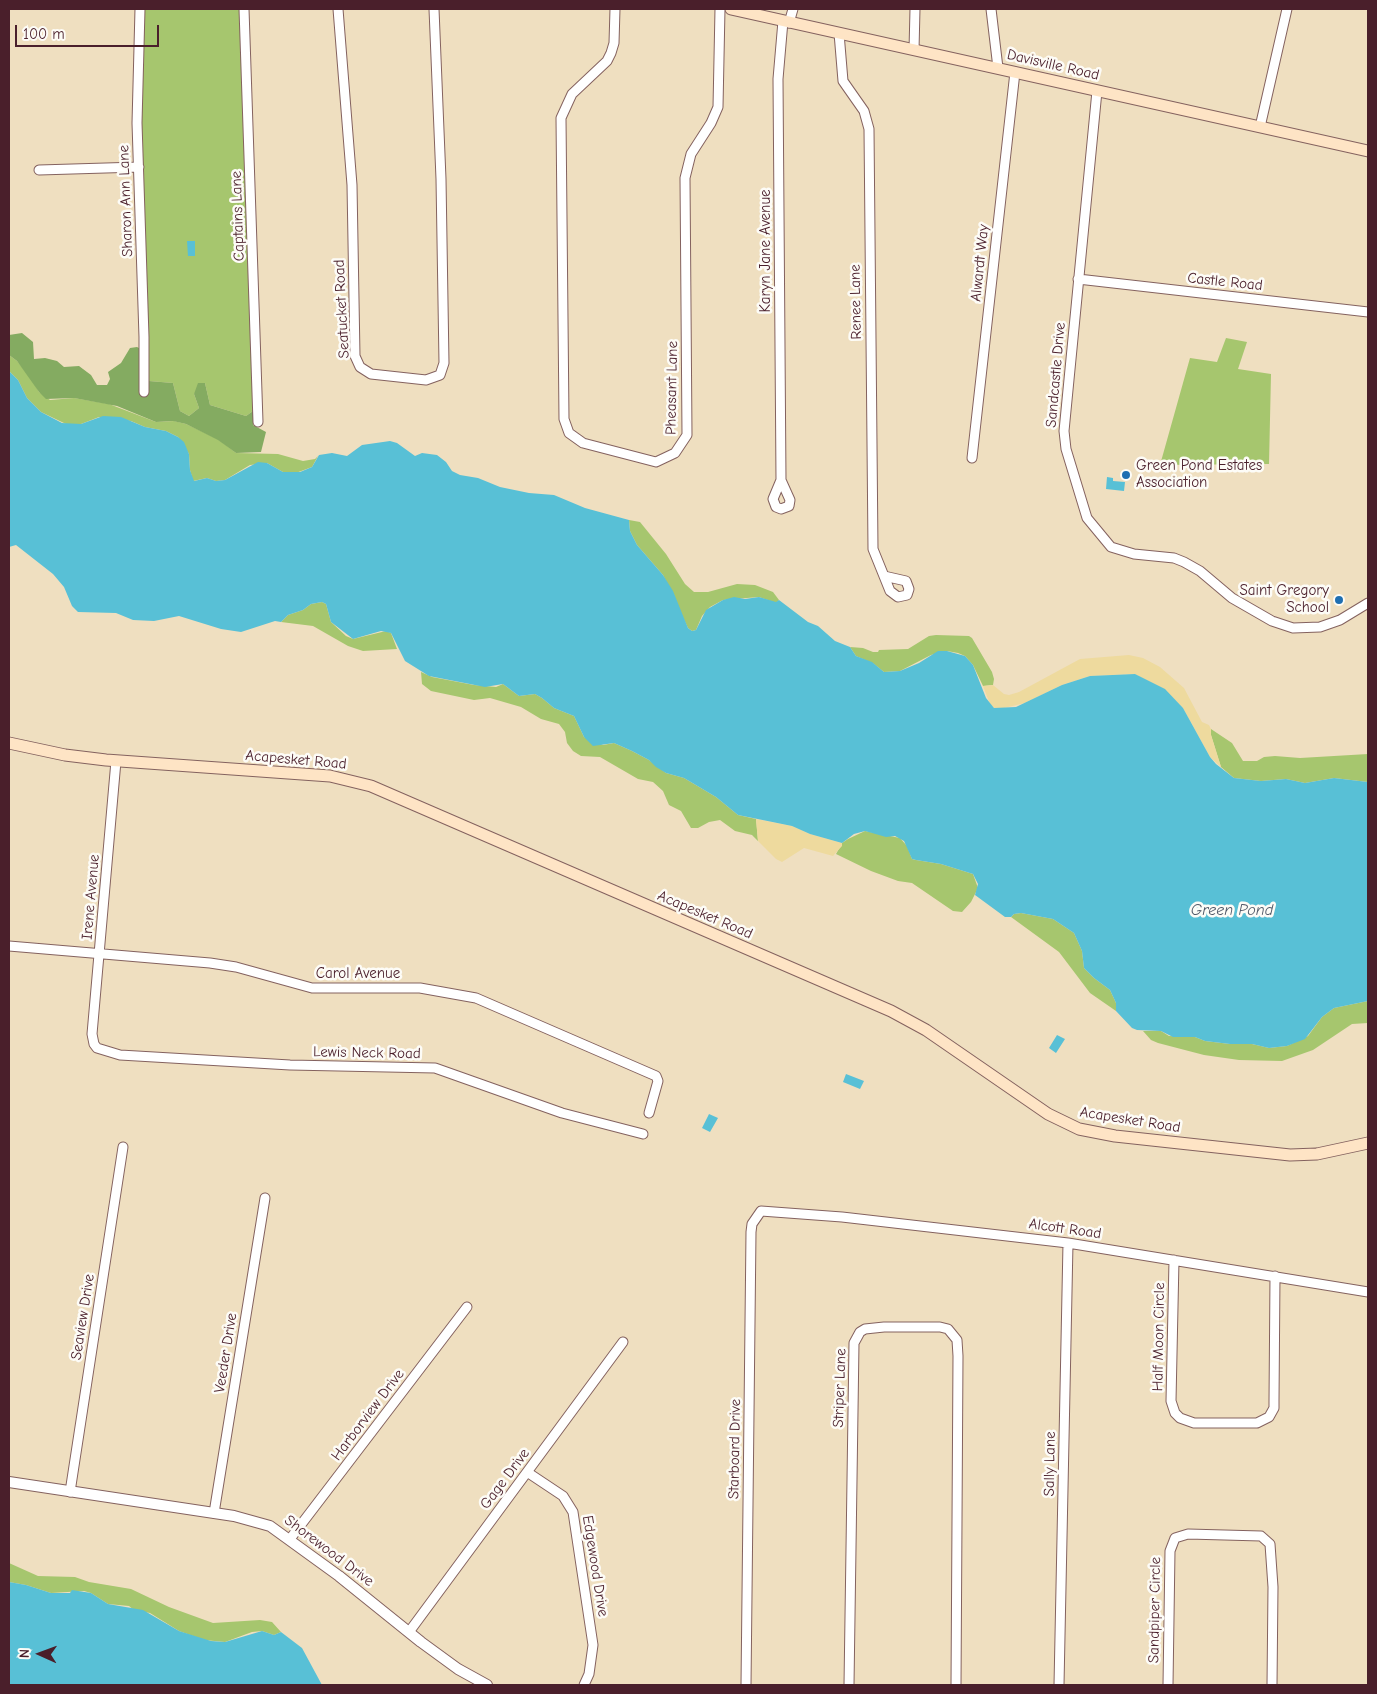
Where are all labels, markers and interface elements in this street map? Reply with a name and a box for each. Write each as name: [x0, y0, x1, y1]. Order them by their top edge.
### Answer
scale bar: [18, 15, 161, 47]
text: 100 m: [23, 25, 65, 43]
street label: Davisville Road: [1005, 46, 1101, 84]
street label: Sharon Ann Lane: [115, 145, 137, 257]
street label: Captains Lane: [227, 171, 249, 261]
street label: Karyn Jane Avenue: [757, 189, 775, 313]
street label: Alwardt Way: [967, 223, 993, 303]
street label: Seatucket Road: [330, 259, 354, 359]
street label: Renee Lane: [846, 264, 866, 340]
street label: Castle Road: [1186, 269, 1264, 295]
street label: Sandcastle Drive: [1042, 321, 1070, 429]
street label: Pheasant Lane: [662, 341, 682, 435]
place label: Green Pond Estates Association: [1136, 457, 1262, 492]
marker: Green Pond Estates Association: [1120, 469, 1132, 481]
place label: Saint Gregory School: [1240, 582, 1329, 617]
marker: Saint Gregory School: [1333, 594, 1345, 606]
street label: Acapesket Road: [245, 747, 347, 773]
street label: Irene Avenue: [78, 854, 104, 940]
street label: Acapesket Road: [655, 887, 755, 943]
water label: Green Pond: [1191, 900, 1273, 920]
street label: Carol Avenue: [316, 965, 400, 983]
street label: Lewis Neck Road: [313, 1043, 421, 1063]
street label: Acapesket Road: [1078, 1103, 1182, 1137]
street label: Alcott Road: [1028, 1215, 1102, 1243]
street label: Seaview Drive: [67, 1273, 99, 1361]
street label: Half Moon Circle: [1149, 1282, 1169, 1392]
street label: Veeder Drive: [211, 1312, 241, 1394]
street label: Striper Lane: [830, 1348, 850, 1428]
street label: Harborview Drive: [328, 1366, 408, 1464]
street label: Starboard Drive: [725, 1399, 745, 1499]
street label: Sally Lane: [1040, 1431, 1060, 1497]
street label: Gage Drive: [476, 1445, 534, 1513]
street label: Shorewood Drive: [281, 1512, 377, 1590]
street label: Edgewood Drive: [578, 1514, 612, 1618]
street label: Sandpiper Circle: [1145, 1557, 1165, 1663]
north arrow: [15, 1629, 65, 1679]
text: N: [16, 1649, 33, 1658]

